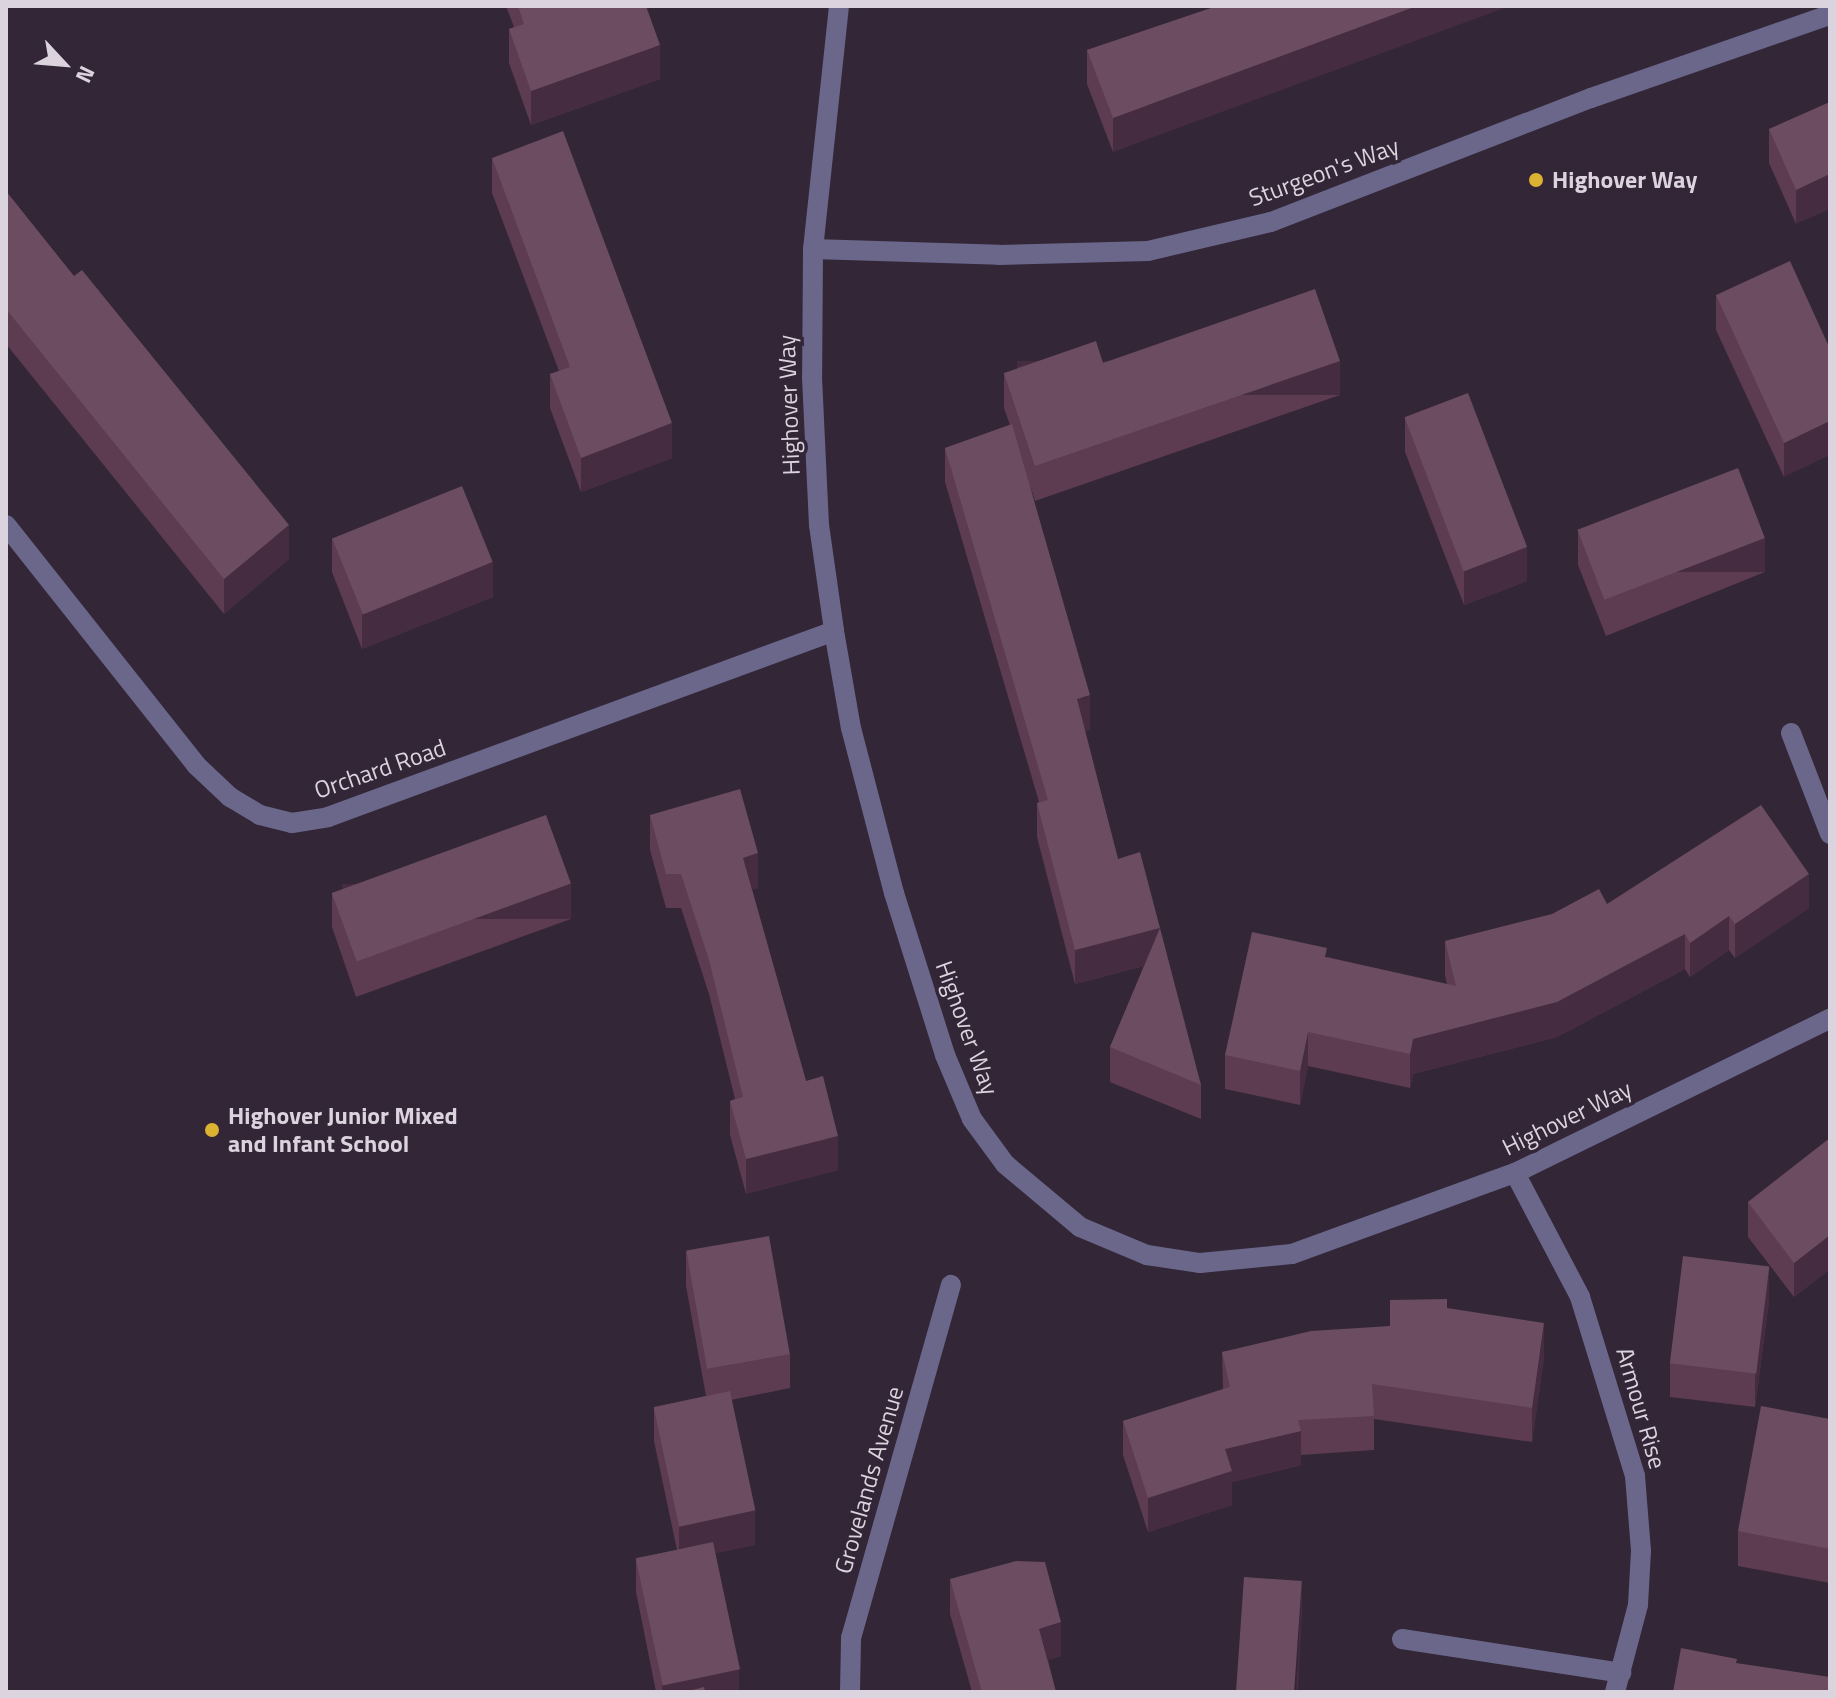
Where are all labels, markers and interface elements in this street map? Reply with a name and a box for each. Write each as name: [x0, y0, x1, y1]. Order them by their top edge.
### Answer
north arrow: [24, 24, 104, 104]
text: N: [67, 60, 104, 89]
street label: Sturgeon's Way: [1245, 132, 1403, 212]
place label: Highover Way: [1552, 166, 1697, 194]
marker: Highover Way: [1527, 171, 1545, 189]
street label: Highover Way: [772, 334, 806, 476]
street label: Orchard Road: [310, 733, 450, 805]
street label: Highover Way: [929, 957, 1005, 1099]
street label: Highover Way: [1498, 1074, 1636, 1162]
place label: Highover Junior Mixed and Infant School: [228, 1102, 458, 1158]
marker: Highover Junior Mixed and Infant School: [203, 1121, 221, 1139]
street label: Armour Rise: [1610, 1344, 1672, 1472]
street label: Grovelands Avenue: [829, 1383, 909, 1577]

